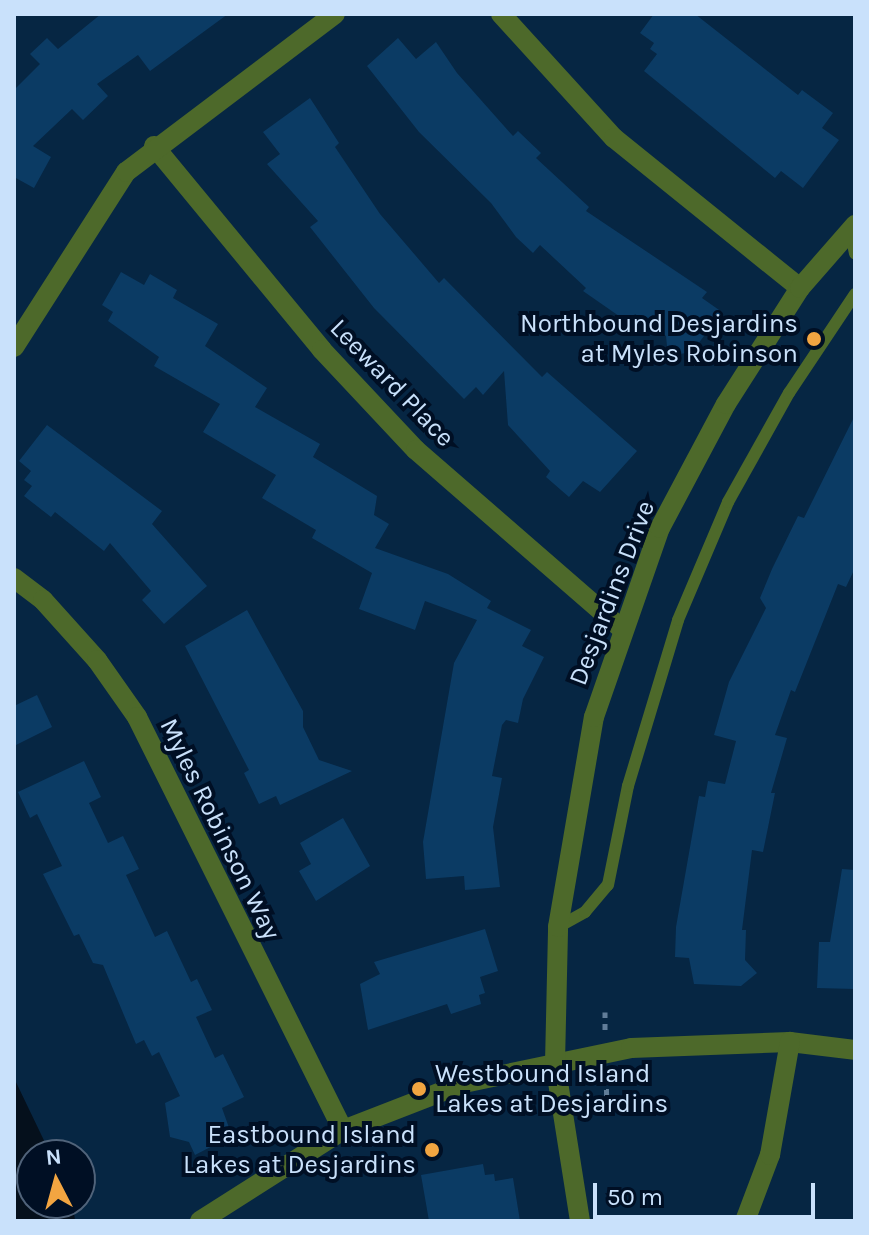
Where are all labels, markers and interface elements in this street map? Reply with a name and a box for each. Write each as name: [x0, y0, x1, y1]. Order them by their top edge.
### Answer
place label: Northbound Desjardins at Myles Robinson: [520, 308, 798, 370]
street label: Leeward Place: [323, 313, 461, 453]
marker: Northbound Desjardins at Myles Robinson: [805, 330, 823, 348]
street label: Desjardins Drive: [562, 496, 662, 690]
street label: Myles Robinson Way: [153, 713, 287, 945]
place label: Westbound Island Lakes at Desjardins: [435, 1058, 668, 1120]
marker: Westbound Island Lakes at Desjardins: [410, 1080, 428, 1098]
place label: Eastbound Island Lakes at Desjardins: [183, 1119, 416, 1180]
north arrow: [16, 1139, 96, 1219]
marker: Eastbound Island Lakes at Desjardins: [423, 1141, 441, 1159]
text: N: [44, 1143, 63, 1171]
scale bar: [597, 1167, 819, 1217]
text: 50 m: [607, 1183, 663, 1211]

